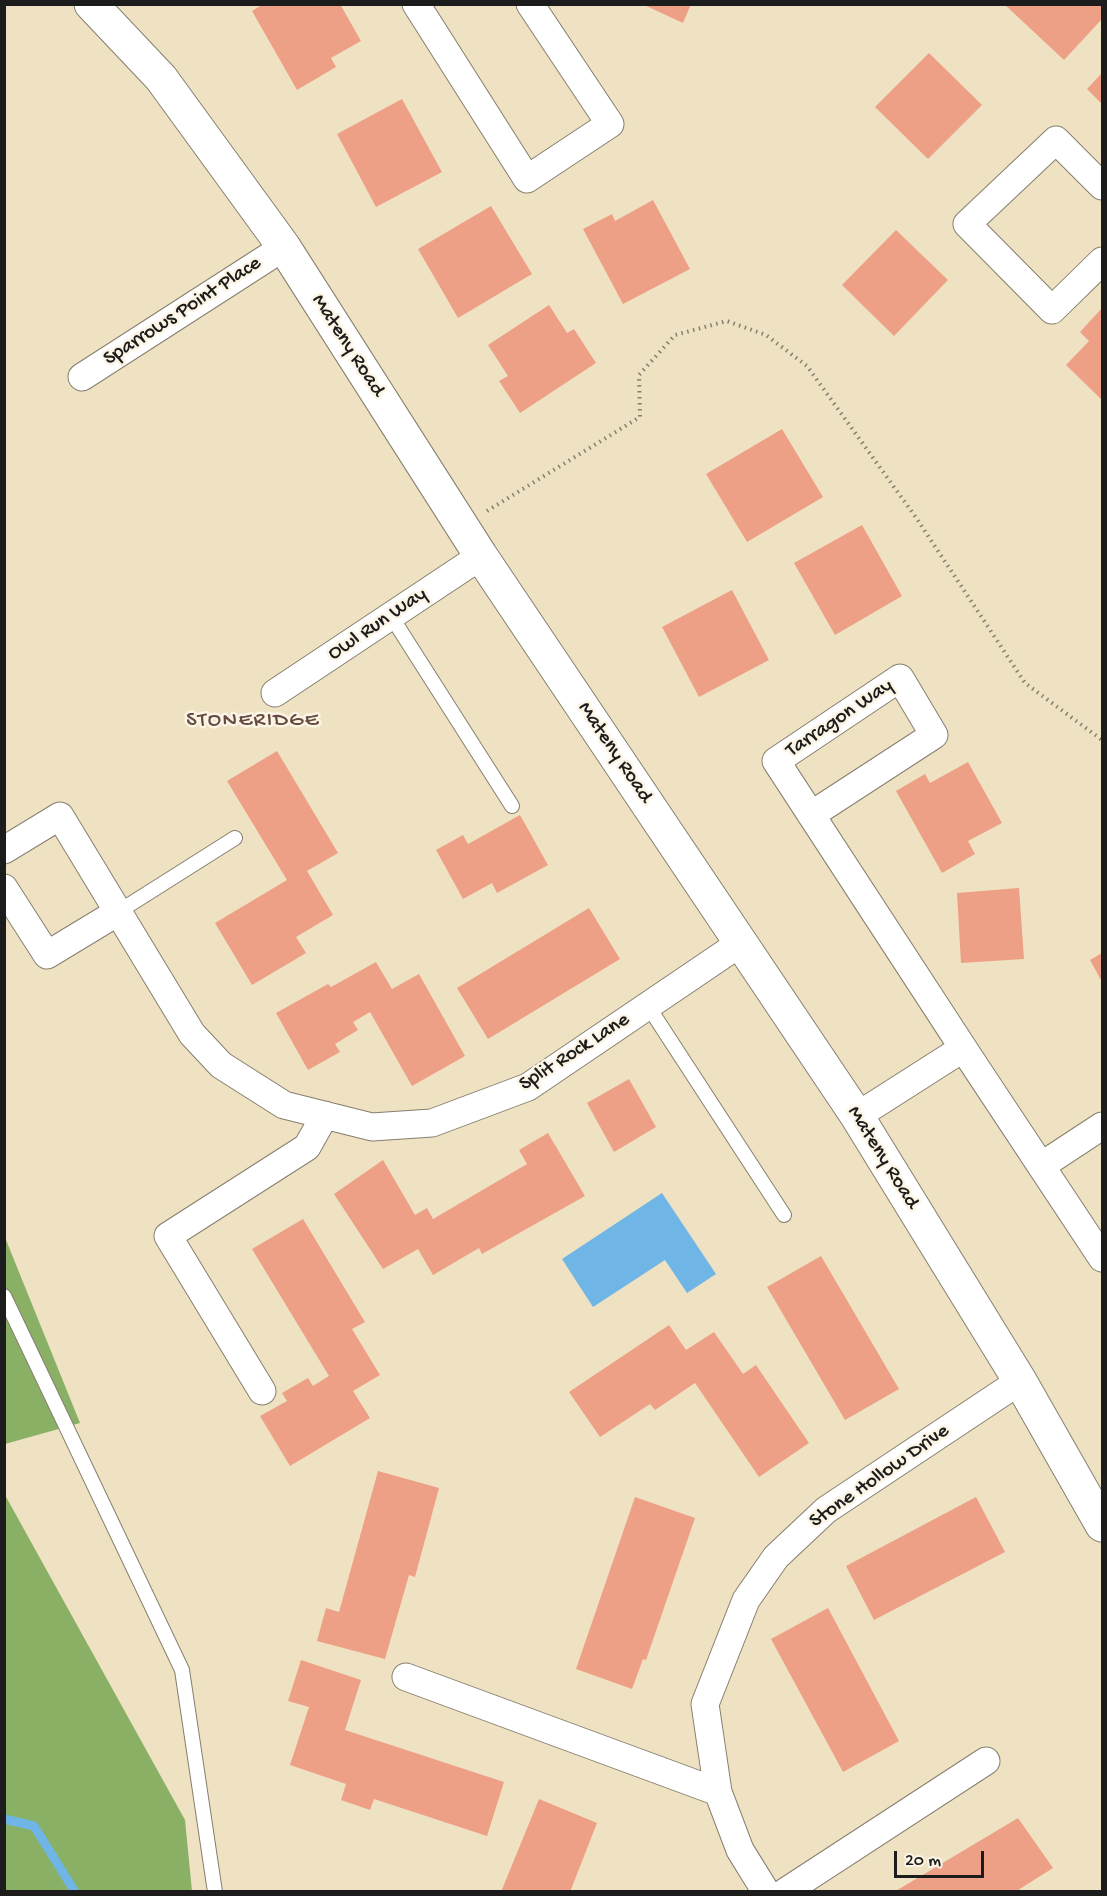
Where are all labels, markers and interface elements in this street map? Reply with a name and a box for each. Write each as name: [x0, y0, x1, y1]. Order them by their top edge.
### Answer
street label: Sparrows Point Place: [99, 252, 267, 372]
street label: Mateny Road: [305, 290, 389, 402]
street label: Owl Run Way: [324, 583, 432, 667]
street label: Tarragon Way: [782, 674, 898, 764]
street label: Mateny Road: [571, 698, 657, 808]
district label: STONERIDGE: [186, 709, 320, 735]
street label: Split Rock Lane: [515, 1008, 635, 1098]
street label: Mateny Road: [840, 1102, 924, 1214]
street label: Stone Hollow Drive: [805, 1419, 955, 1535]
scale bar: [897, 1839, 987, 1877]
text: 20 m: [905, 1851, 941, 1872]

